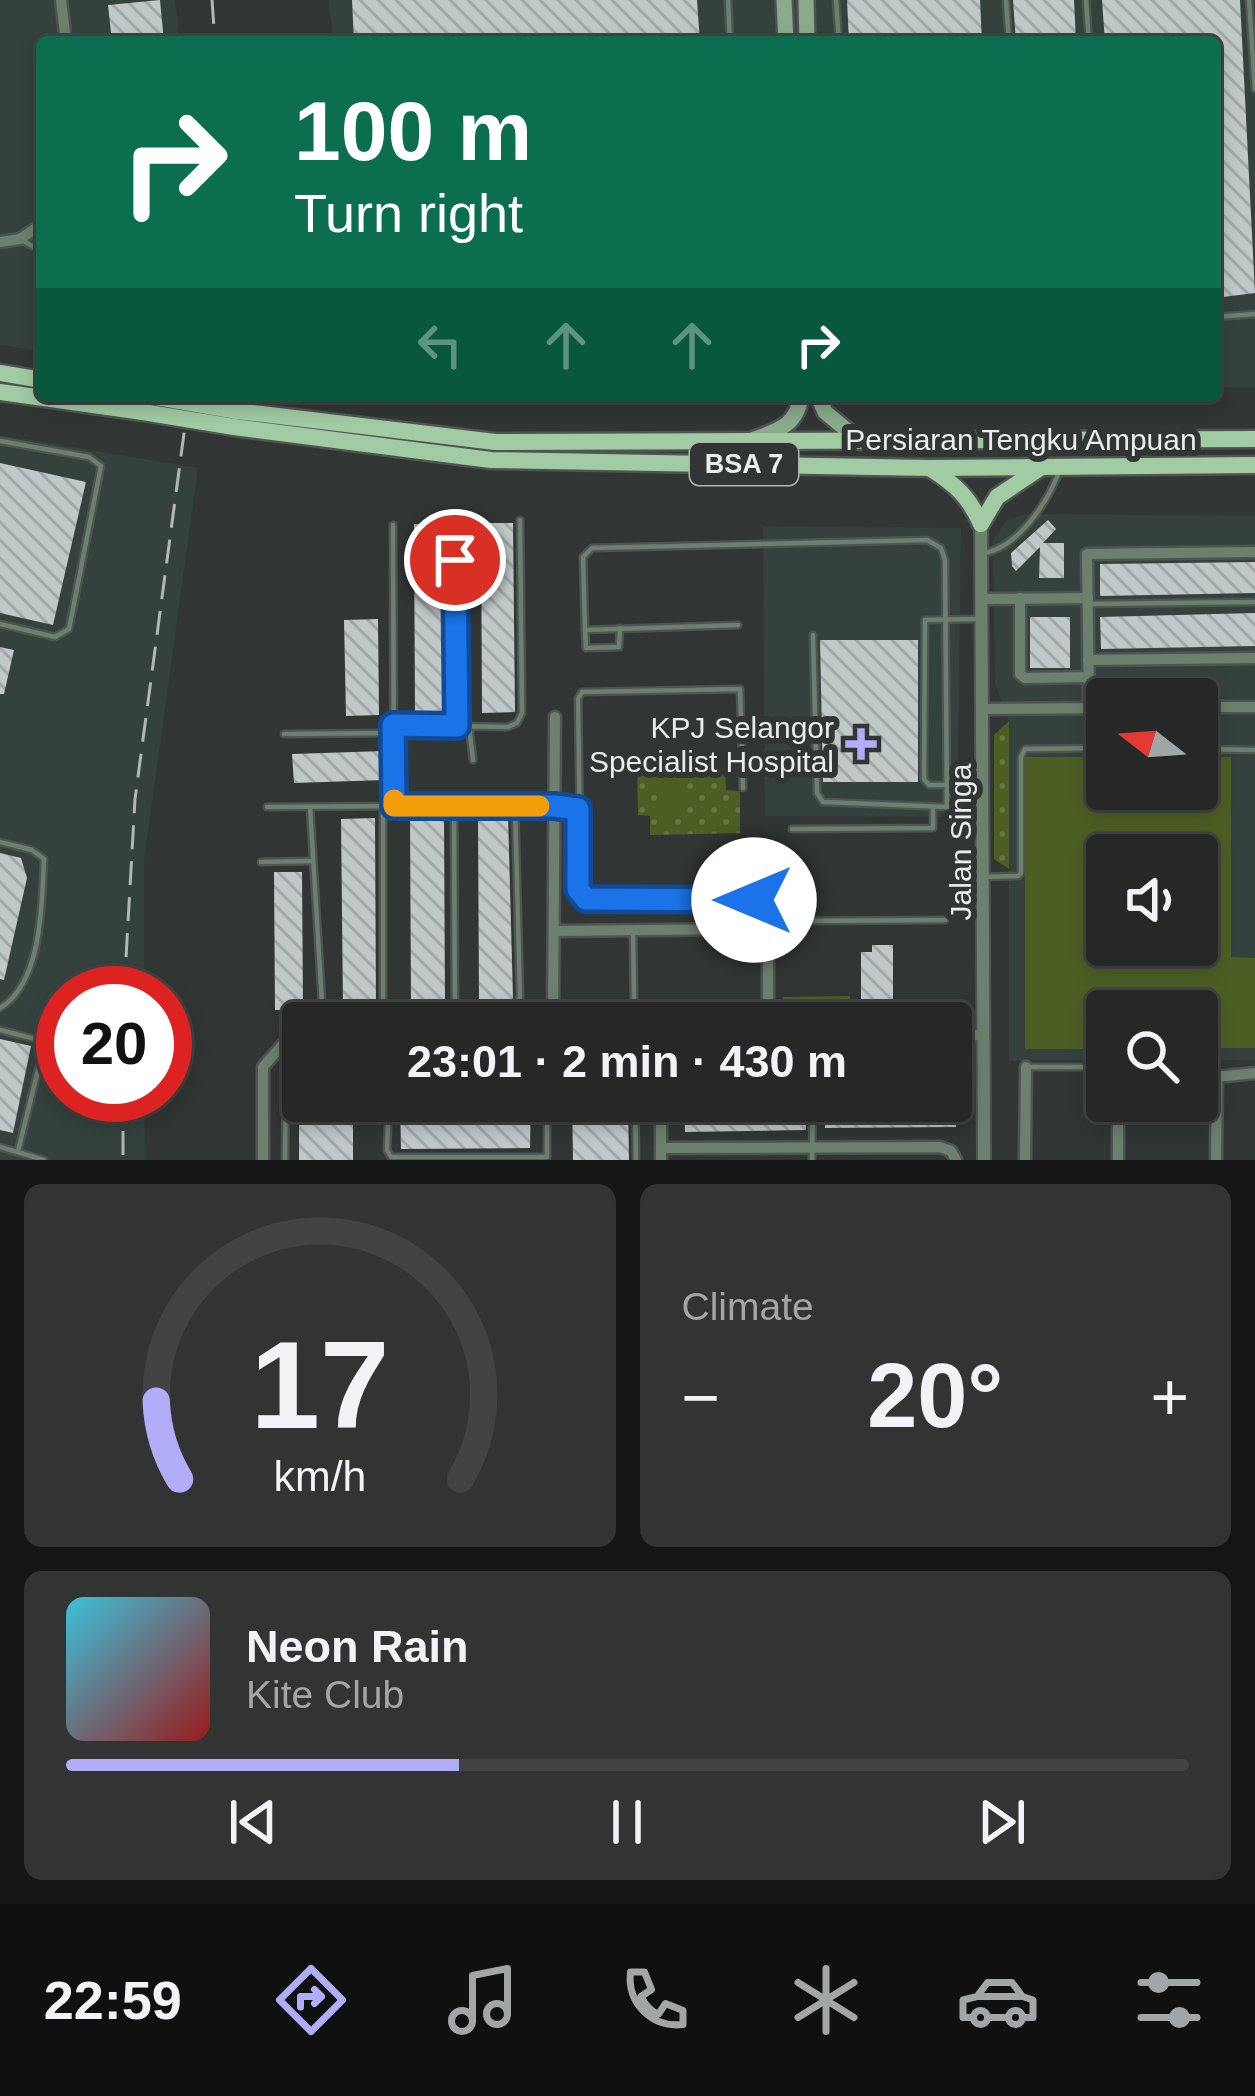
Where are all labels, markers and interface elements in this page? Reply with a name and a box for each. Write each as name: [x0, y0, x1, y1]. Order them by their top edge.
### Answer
icon: right: [96, 84, 252, 240]
text: 100 m: [294, 84, 532, 178]
text: Turn right: [294, 183, 523, 243]
icon: left: [407, 312, 473, 378]
icon: ahead: [533, 312, 599, 378]
icon: ahead: [659, 312, 725, 378]
icon: right: [785, 312, 851, 378]
street label: Persiaran Tengku Ampuan: [845, 423, 1197, 456]
road number: BSA 7: [690, 443, 798, 485]
pin: [404, 509, 506, 611]
icon: arrive: [422, 527, 488, 593]
north arrow: [1086, 678, 1218, 810]
map controls: [1086, 678, 1218, 1122]
place label: KPJ Selangor Specialist Hospital: [589, 711, 834, 778]
marker: KPJ Selangor Specialist Hospital: [845, 728, 877, 760]
street label: Jalan Singa: [944, 763, 977, 920]
button: sound: [1086, 834, 1218, 966]
position arrow: [691, 837, 817, 963]
speed limit sign: 20: [36, 966, 192, 1122]
button: search: [1086, 990, 1218, 1122]
text: 23:01 · 2 min · 430 m: [407, 1036, 847, 1087]
text: Climate: [682, 1285, 814, 1328]
text: 17: [250, 1315, 389, 1454]
text: 20°: [867, 1346, 1003, 1446]
text: −: [682, 1360, 720, 1434]
text: +: [1150, 1360, 1189, 1434]
text: km/h: [273, 1451, 366, 1499]
text: Neon Rain: [246, 1621, 469, 1672]
text: Kite Club: [246, 1673, 404, 1716]
icon: previous: [220, 1789, 286, 1855]
icon: pause: [594, 1789, 660, 1855]
icon: next: [969, 1789, 1035, 1855]
icon: directions: [269, 1958, 353, 2042]
icon: music: [441, 1958, 525, 2042]
icon: phone: [613, 1958, 697, 2042]
icon: climate: [784, 1958, 868, 2042]
icon: car: [956, 1958, 1040, 2042]
icon: filters: [1127, 1958, 1211, 2042]
text: 22:59: [44, 1970, 182, 2030]

